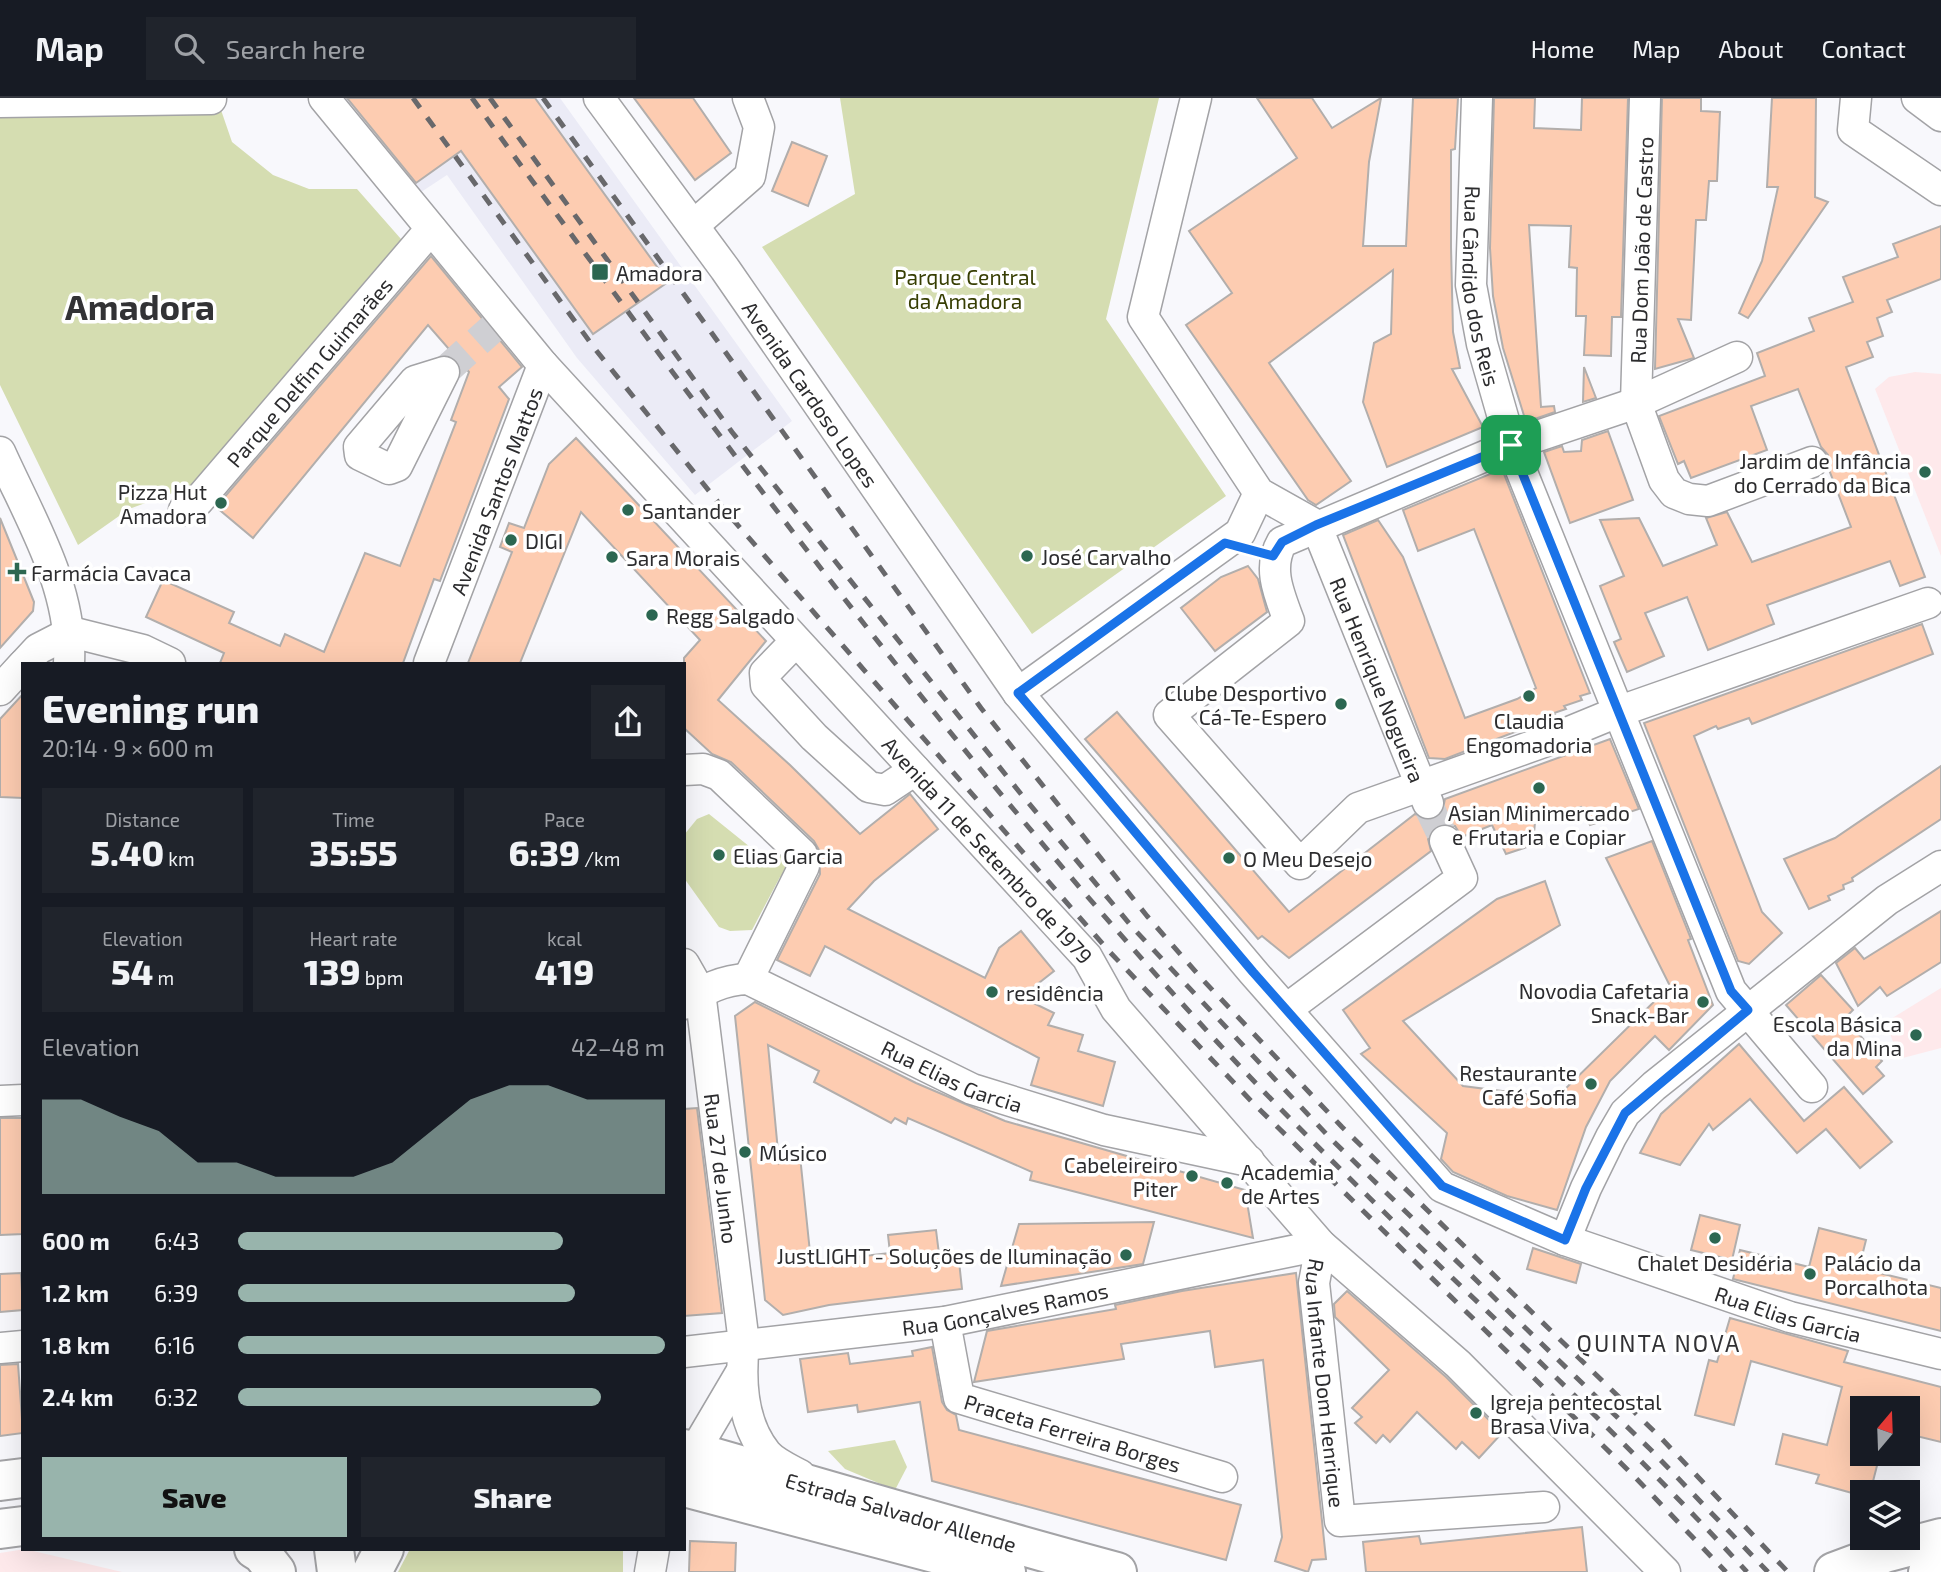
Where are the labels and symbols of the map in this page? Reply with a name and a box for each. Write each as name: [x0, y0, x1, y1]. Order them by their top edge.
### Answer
street label: Rua Dom João de Castro: [1625, 136, 1657, 364]
street label: Rua Cândido dos Reis: [1458, 185, 1506, 389]
place label: Amadora: [616, 260, 703, 285]
marker: Amadora: [590, 262, 610, 282]
park label: Parque Central da Amadora: [894, 264, 1037, 313]
street label: Parque Delfim Guimarães: [221, 272, 397, 471]
district label: Amadora: [65, 285, 215, 327]
street label: Avenida Cardoso Lopes: [738, 296, 884, 492]
street label: Avenida Santos Mattos: [445, 384, 547, 598]
pin: [1481, 415, 1541, 475]
place label: Jardim de Infância do Cerrado da Bica: [1734, 448, 1911, 497]
marker: Jardim de Infância do Cerrado da Bica: [1917, 464, 1933, 480]
place label: Pizza Hut Amadora: [118, 479, 207, 528]
marker: Pizza Hut Amadora: [213, 495, 229, 511]
place label: Santander: [642, 498, 742, 523]
marker: Santander: [620, 502, 636, 518]
place label: DIGI: [525, 528, 563, 553]
marker: DIGI: [503, 532, 519, 548]
place label: José Carvalho: [1041, 544, 1172, 569]
place label: Sara Morais: [626, 545, 740, 570]
marker: José Carvalho: [1019, 548, 1035, 564]
marker: Sara Morais: [604, 549, 620, 565]
place label: Farmácia Cavaca: [31, 560, 191, 585]
marker: Farmácia Cavaca: [9, 564, 25, 580]
street label: Rua Henrique Nogueira: [1326, 573, 1431, 786]
place label: Regg Salgado: [666, 603, 795, 628]
marker: Regg Salgado: [644, 607, 660, 623]
place label: Clube Desportivo Cá-Te-Espero: [1164, 680, 1327, 729]
marker: Claudia Engomadoria: [1521, 688, 1537, 704]
marker: Clube Desportivo Cá-Te-Espero: [1333, 696, 1349, 712]
place label: Claudia Engomadoria: [1466, 708, 1592, 757]
street label: Avenida 11 de Setembro de 1979: [878, 731, 1098, 968]
marker: Asian Minimercado e Frutaria e Copiar: [1531, 780, 1547, 796]
place label: Asian Minimercado e Frutaria e Copiar: [1448, 800, 1630, 849]
place label: Elias Garcia: [733, 843, 843, 868]
place label: O Meu Desejo: [1243, 846, 1372, 872]
marker: Elias Garcia: [711, 847, 727, 863]
marker: O Meu Desejo: [1221, 850, 1237, 866]
place label: Novodia Cafetaria Snack-Bar: [1519, 978, 1690, 1027]
place label: residência: [1006, 980, 1104, 1005]
marker: residência: [984, 984, 1000, 1000]
marker: Novodia Cafetaria Snack-Bar: [1695, 994, 1711, 1010]
place label: Escola Básica da Mina: [1773, 1011, 1902, 1060]
marker: Escola Básica da Mina: [1908, 1027, 1924, 1043]
street label: Rua Elias Garcia: [878, 1034, 1026, 1116]
place label: Restaurante Café Sofia: [1459, 1060, 1577, 1109]
marker: Restaurante Café Sofia: [1583, 1076, 1599, 1092]
street label: Rua 27 de Junho: [700, 1092, 744, 1245]
place label: Músico: [759, 1140, 827, 1165]
marker: Músico: [737, 1144, 753, 1160]
place label: Cabeleireiro Piter: [1064, 1152, 1179, 1201]
place label: Academia de Artes: [1241, 1159, 1334, 1208]
marker: Cabeleireiro Piter: [1184, 1168, 1200, 1184]
marker: Academia de Artes: [1219, 1175, 1235, 1191]
marker: Chalet Desidéria: [1707, 1230, 1723, 1246]
place label: JustLIGHT - Soluções de Iluminação: [777, 1243, 1112, 1270]
marker: JustLIGHT - Soluções de Iluminação: [1118, 1247, 1134, 1263]
place label: Chalet Desidéria: [1637, 1250, 1793, 1275]
place label: Palácio da Porcalhota: [1824, 1250, 1928, 1299]
street label: Rua Infante Dom Henrique: [1302, 1257, 1351, 1509]
marker: Palácio da Porcalhota: [1802, 1266, 1818, 1282]
street label: Rua Gonçalves Ramos: [900, 1276, 1110, 1339]
street label: Rua Elias Garcia: [1712, 1280, 1864, 1347]
district label: QUINTA NOVA: [1577, 1329, 1741, 1357]
street label: Praceta Ferreira Borges: [961, 1388, 1184, 1476]
place label: Igreja pentecostal Brasa Viva: [1490, 1389, 1662, 1438]
north arrow: [1850, 1396, 1920, 1466]
marker: Igreja pentecostal Brasa Viva: [1468, 1405, 1484, 1421]
street label: Estrada Salvador Allende: [783, 1466, 1019, 1556]

